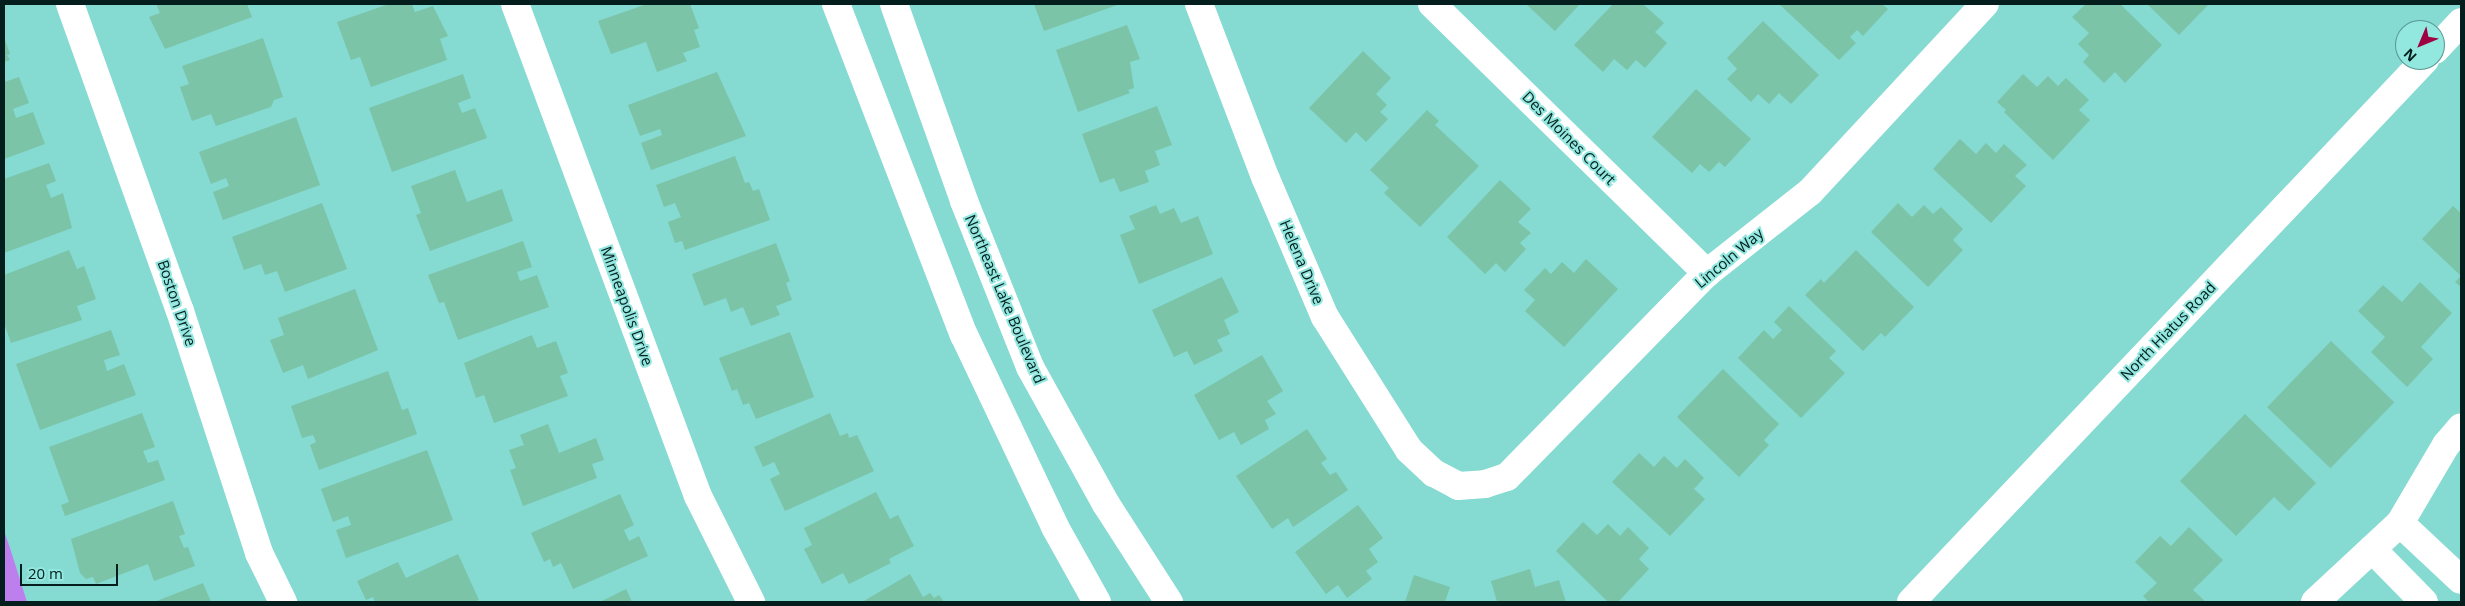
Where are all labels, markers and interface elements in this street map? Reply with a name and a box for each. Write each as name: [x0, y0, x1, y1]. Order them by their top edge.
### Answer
north arrow: [2395, 20, 2445, 70]
text: N: [2399, 45, 2420, 66]
street label: Des Moines Court: [1519, 88, 1619, 188]
street label: Northeast Lake Boulevard: [961, 212, 1049, 386]
street label: Helena Drive: [1276, 217, 1328, 307]
street label: Lincoln Way: [1691, 224, 1767, 292]
street label: Minneapolis Drive: [597, 244, 657, 368]
street label: Boston Drive: [154, 258, 200, 348]
street label: North Hiatus Road: [2117, 278, 2219, 384]
scale bar: [22, 554, 120, 586]
text: 20 m: [28, 563, 63, 583]

